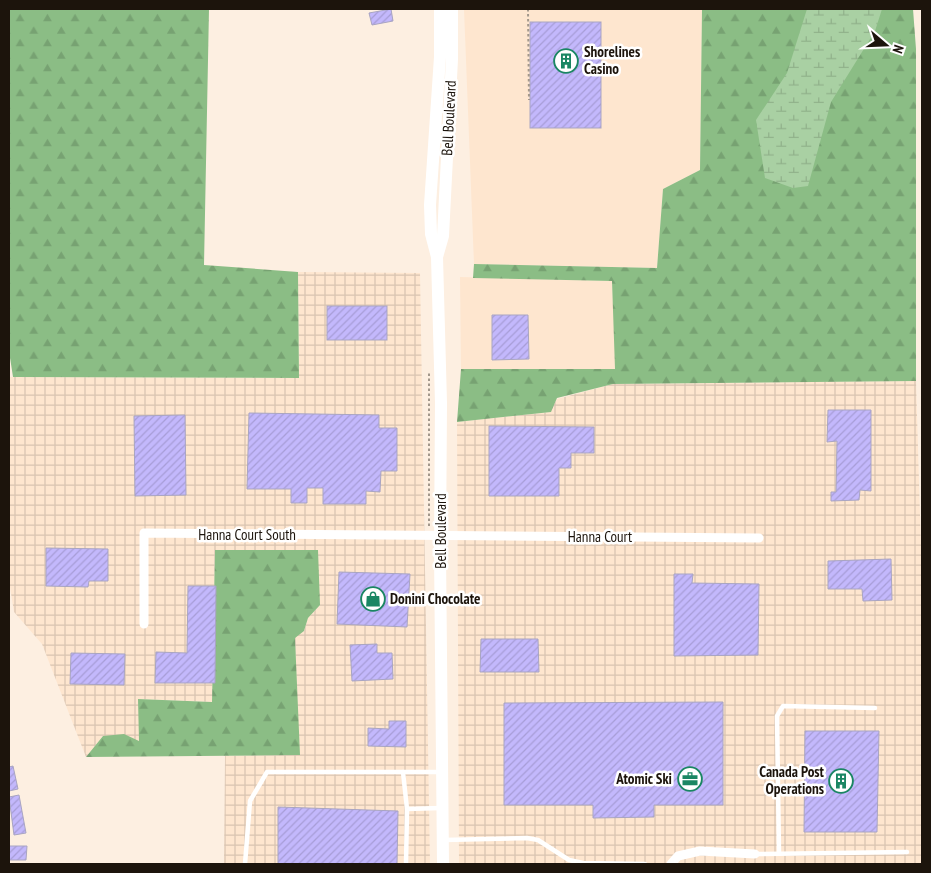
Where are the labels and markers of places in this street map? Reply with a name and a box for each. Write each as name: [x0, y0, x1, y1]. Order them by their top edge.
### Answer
place label: Shorelines Casino: [584, 42, 640, 78]
building icon: Shorelines Casino: [553, 48, 579, 74]
shop icon: Donini Chocolate: [360, 586, 386, 612]
place label: Donini Chocolate: [390, 589, 480, 608]
place label: Canada Post Operations: [759, 762, 825, 798]
office icon: Atomic Ski: [677, 766, 703, 792]
building icon: Canada Post Operations: [828, 768, 854, 794]
place label: Atomic Ski: [615, 769, 672, 788]

